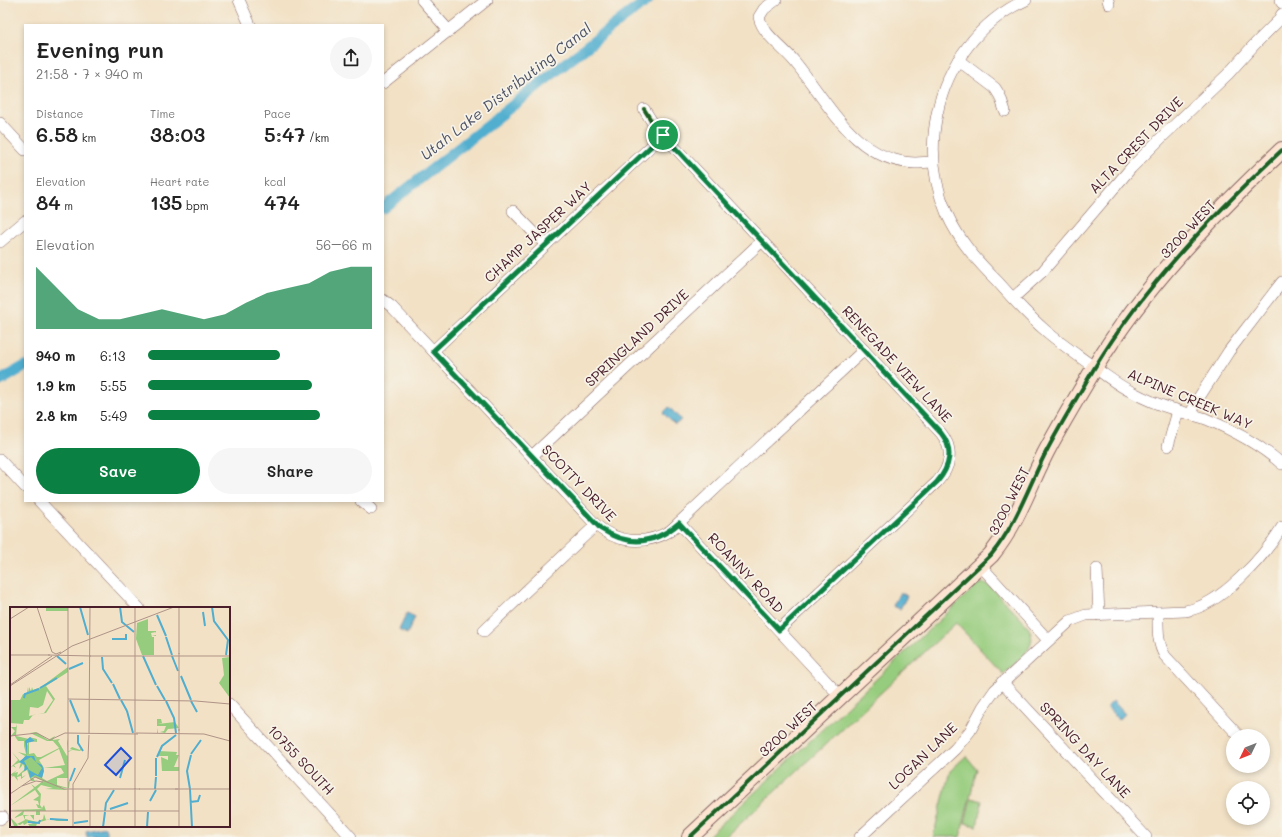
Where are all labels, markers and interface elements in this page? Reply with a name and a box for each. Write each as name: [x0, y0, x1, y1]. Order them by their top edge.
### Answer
water label: Utah Lake Distributing Canal: [416, 18, 595, 164]
text: Evening run: [36, 35, 164, 64]
button: share: [330, 37, 372, 79]
text: 21:58 · 7 × 940 m: [36, 65, 143, 82]
street label: ALTA CREST DRIVE: [1084, 92, 1187, 197]
text: Distance: [36, 106, 83, 121]
text: Time: [150, 106, 175, 121]
text: Pace: [264, 106, 291, 121]
pin: [646, 118, 680, 152]
text: 6.58: [36, 121, 78, 147]
text: 38:03: [150, 121, 205, 147]
text: 5:47: [264, 121, 305, 147]
icon: arrive: [652, 124, 674, 146]
text: km: [78, 130, 96, 145]
text: /km: [305, 130, 329, 145]
text: Elevation: [36, 174, 85, 189]
text: Heart rate: [150, 174, 209, 189]
text: kcal: [264, 174, 286, 189]
street label: CHAMP JASPER WAY: [480, 177, 595, 286]
text: 84: [36, 189, 61, 215]
text: 135: [150, 189, 182, 215]
text: 474: [264, 189, 300, 215]
street label: 3200 WEST: [1156, 195, 1220, 262]
text: m: [61, 198, 73, 213]
text: bpm: [182, 198, 209, 213]
text: Elevation: [36, 236, 94, 253]
text: 56–66 m: [316, 236, 372, 253]
street label: SPRINGLAND DRIVE: [581, 284, 693, 391]
street label: RENEGADE VIEW LANE: [838, 301, 956, 426]
text: 940 m: [36, 347, 75, 364]
text: 6:13: [100, 347, 125, 364]
street label: ALPINE CREEK WAY: [1125, 364, 1255, 433]
text: 1.9 km: [36, 377, 76, 394]
text: 5:55: [100, 377, 127, 394]
text: 2.8 km: [36, 407, 77, 424]
text: 5:49: [100, 407, 127, 424]
street label: SCOTTY DRIVE: [538, 440, 621, 525]
button: Save: [36, 448, 200, 494]
button: Share: [208, 448, 372, 494]
street label: 3200 WEST: [983, 463, 1034, 538]
street label: ROANNY ROAD: [704, 528, 789, 617]
inset map: [10, 607, 230, 827]
street label: 3200 WEST: [754, 696, 821, 761]
street label: SPRING DAY LANE: [1036, 697, 1135, 802]
street label: LOGAN LANE: [884, 718, 961, 793]
street label: 10755 SOUTH: [264, 720, 339, 799]
north arrow: [1226, 729, 1270, 773]
map controls: [1226, 729, 1270, 825]
button: locate: [1226, 781, 1270, 825]

